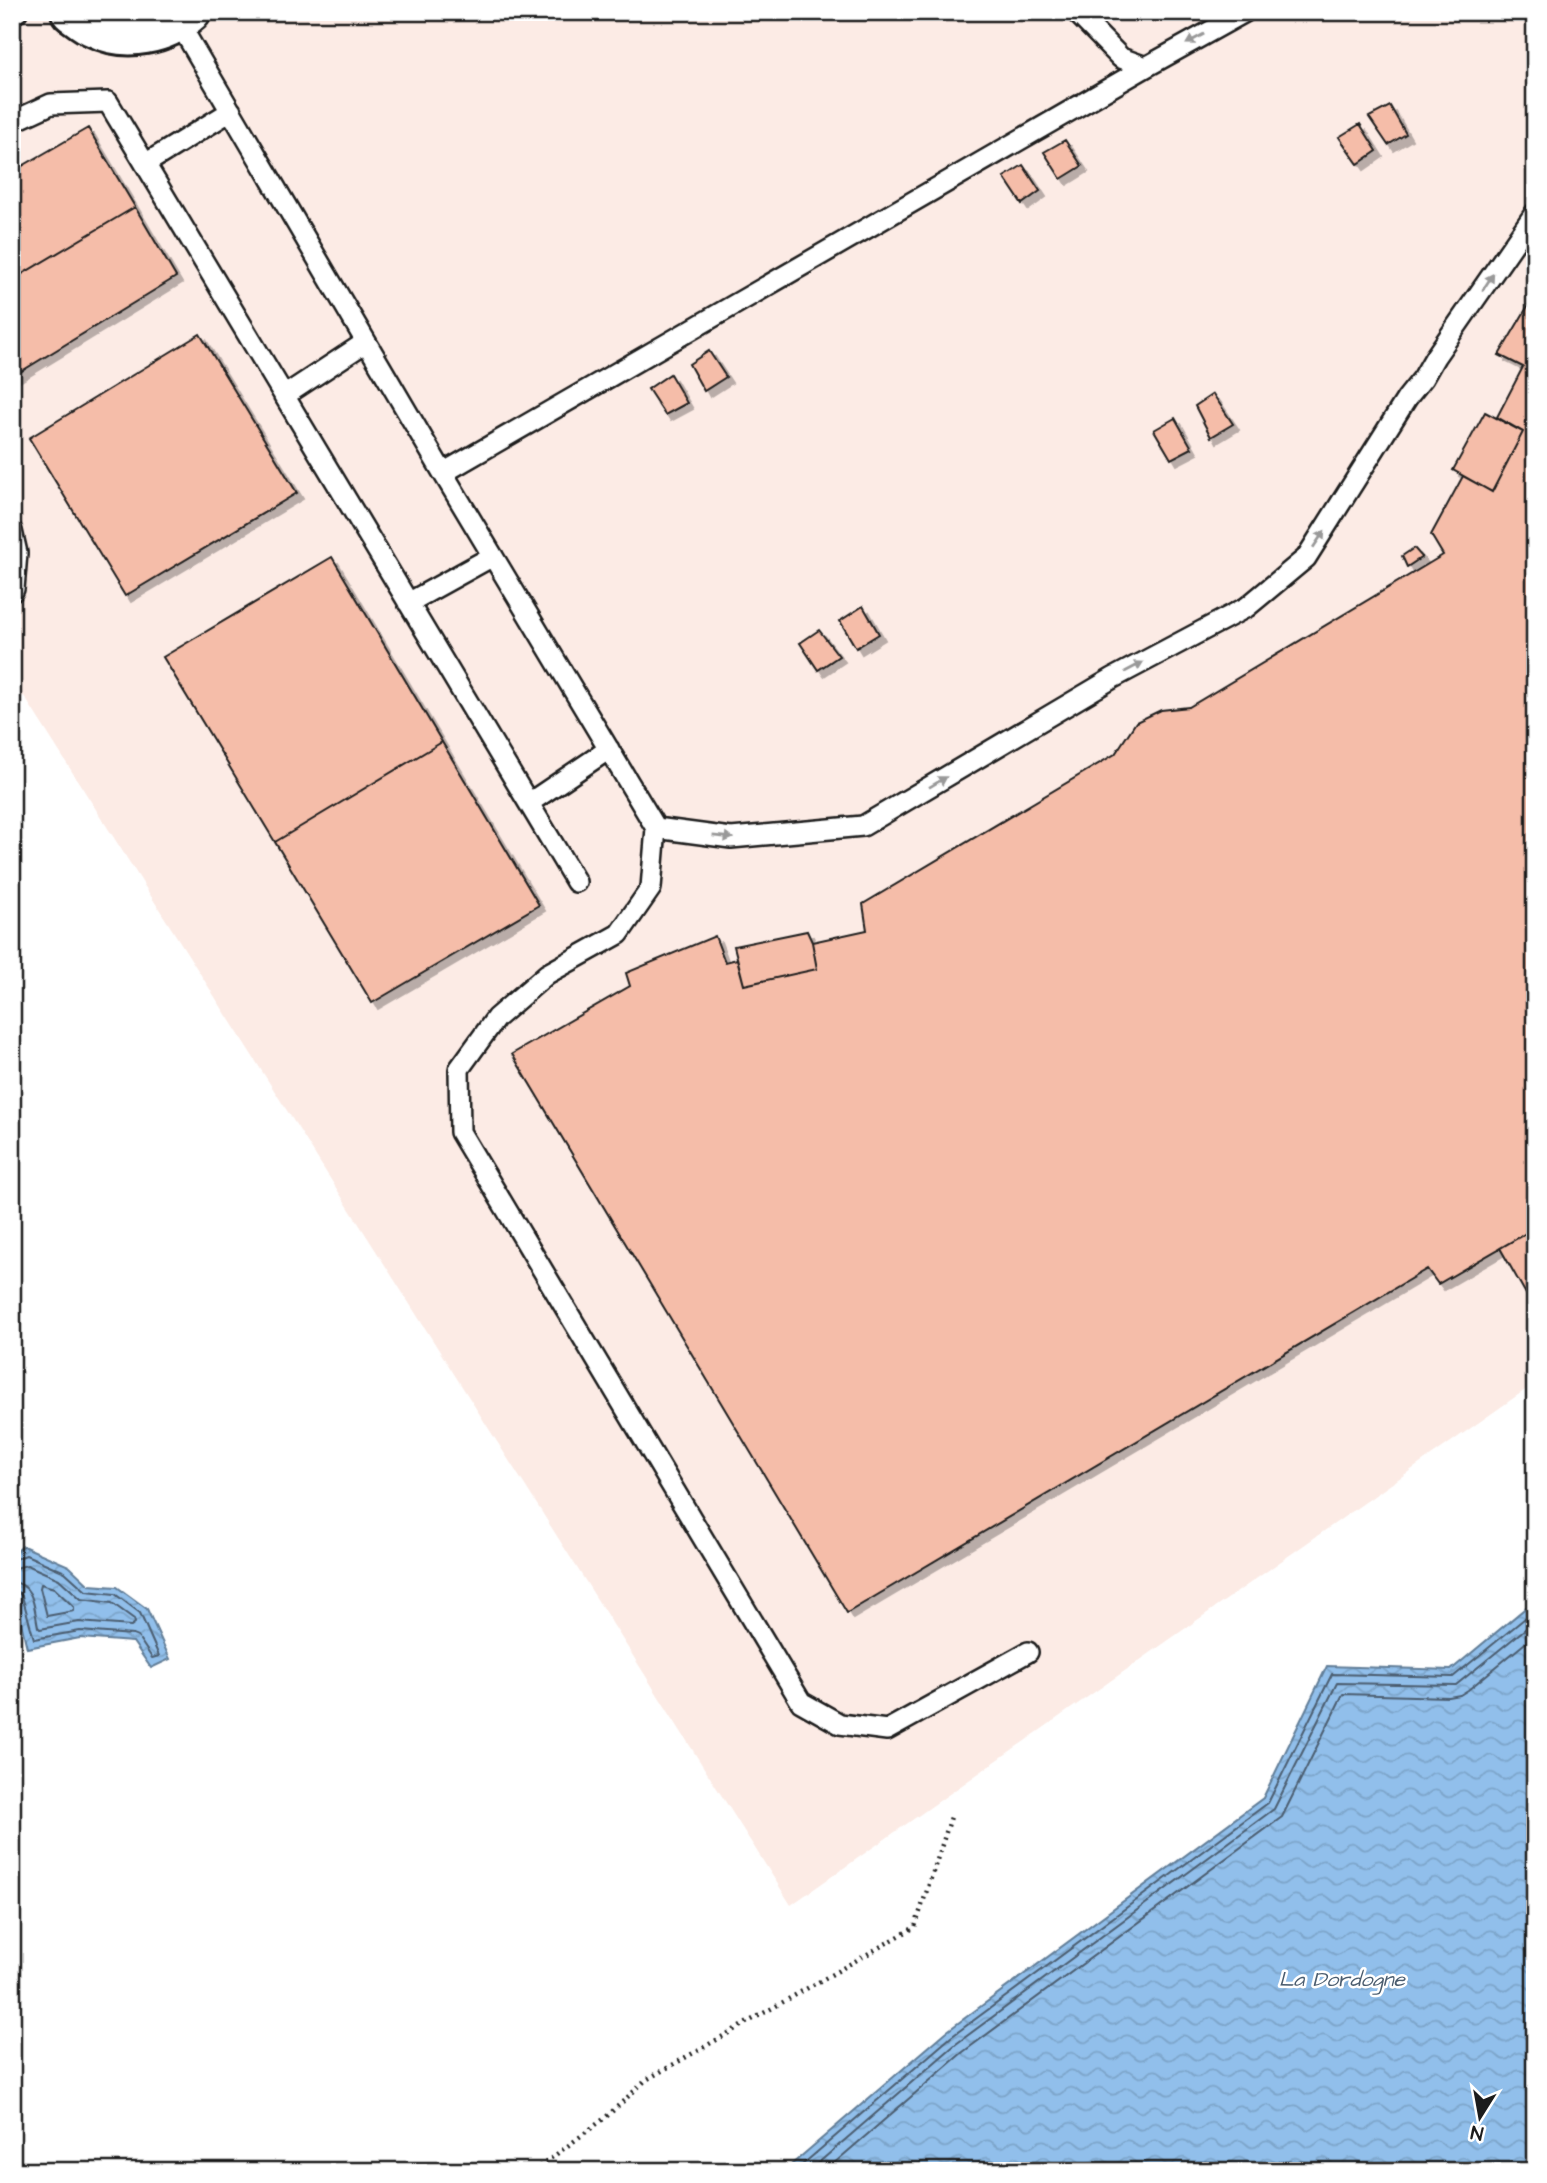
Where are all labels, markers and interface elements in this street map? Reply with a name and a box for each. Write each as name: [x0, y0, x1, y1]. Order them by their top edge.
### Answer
one-way arrow: [1185, 34, 1205, 45]
one-way arrow: [1481, 272, 1494, 291]
one-way arrow: [1312, 529, 1325, 548]
one-way arrow: [1124, 661, 1144, 673]
one-way arrow: [928, 775, 947, 788]
one-way arrow: [712, 832, 734, 843]
water label: La Dordogne: [1279, 1965, 1407, 1995]
north arrow: [1446, 2082, 1516, 2152]
text: N: [1469, 2118, 1485, 2147]

